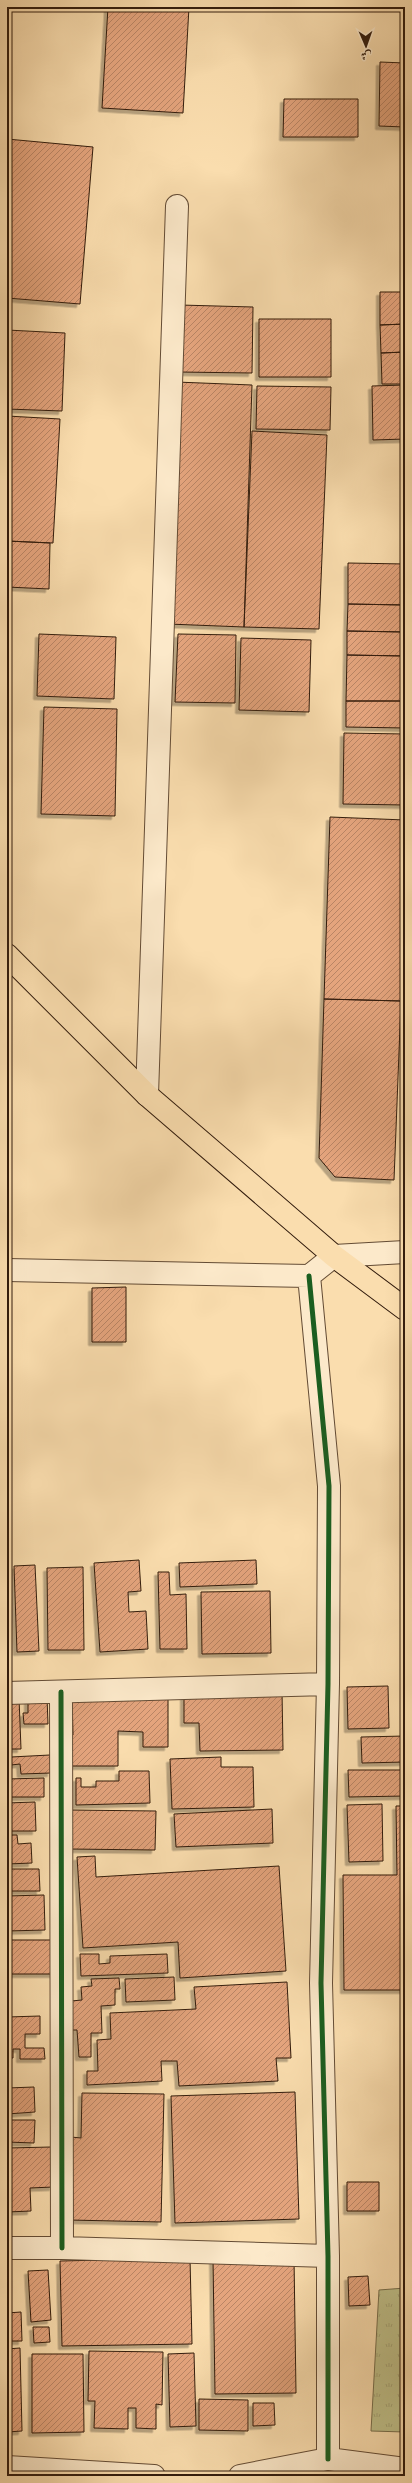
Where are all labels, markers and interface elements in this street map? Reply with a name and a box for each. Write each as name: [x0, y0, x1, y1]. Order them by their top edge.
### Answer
north arrow: [346, 26, 386, 66]
text: ش: [361, 48, 372, 64]

